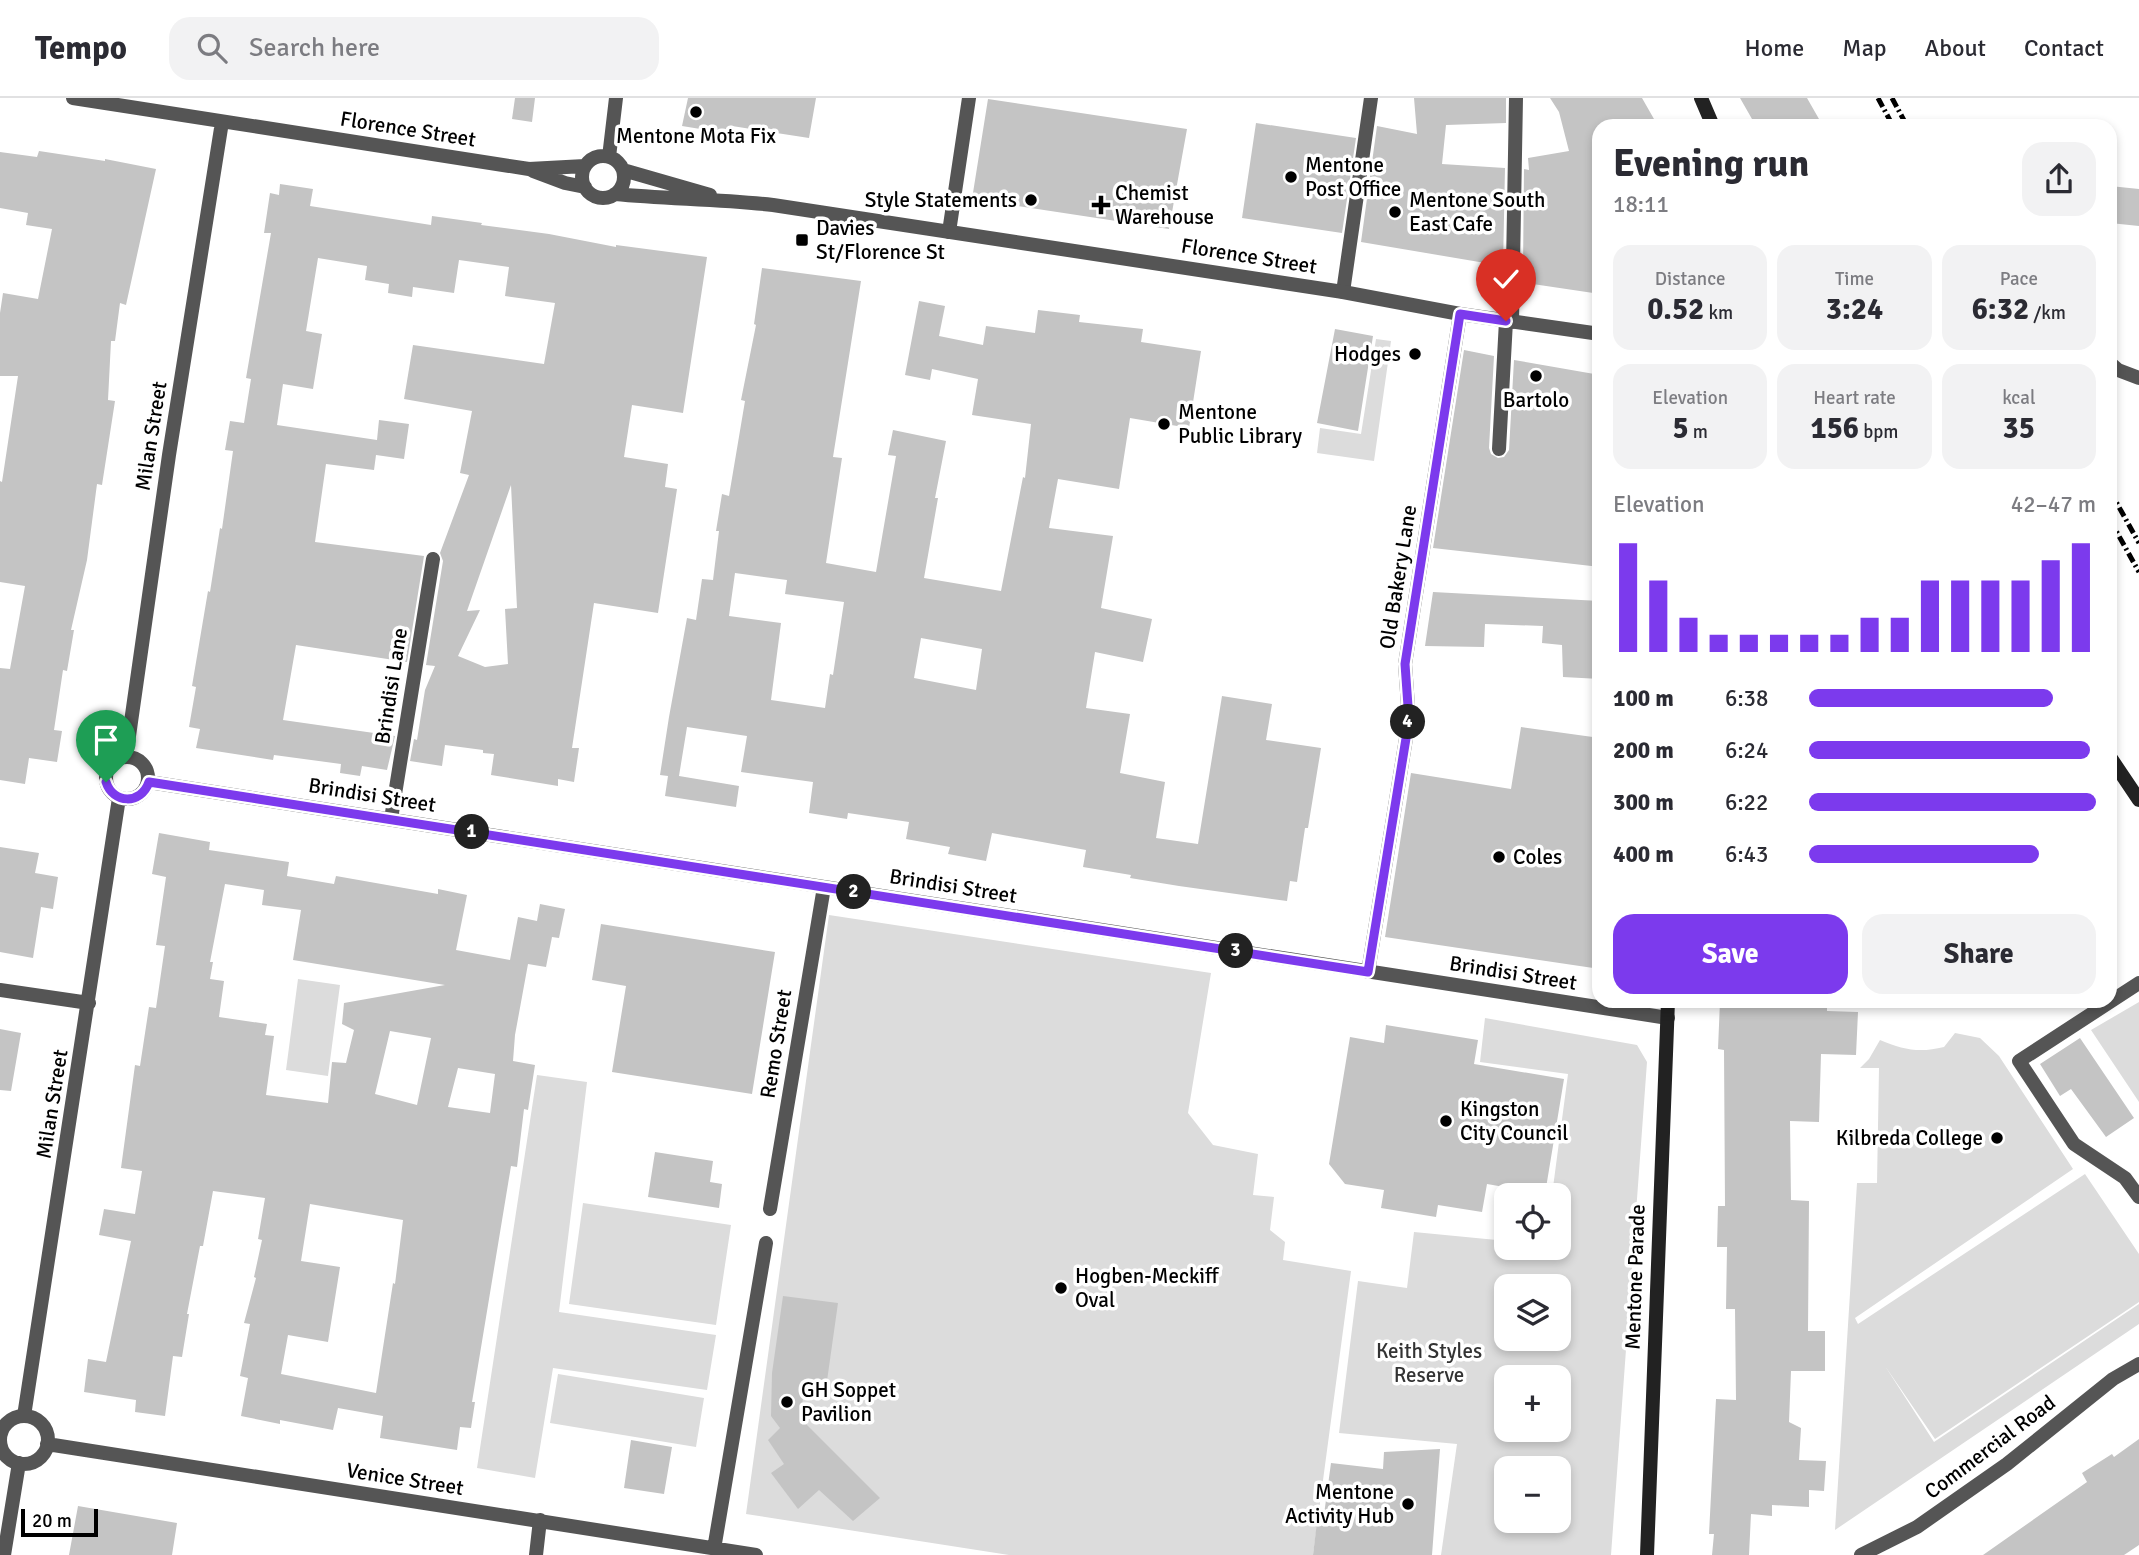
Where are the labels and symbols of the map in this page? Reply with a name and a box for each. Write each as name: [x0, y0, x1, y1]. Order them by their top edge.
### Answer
marker: Mentone Mota Fix: [688, 104, 704, 120]
street label: Florence Street: [338, 105, 478, 153]
place label: Mentone Mota Fix: [616, 123, 776, 149]
place label: Mentone Post Office: [1305, 152, 1401, 202]
marker: Mentone Post Office: [1283, 169, 1299, 185]
place label: Chemist Warehouse: [1115, 180, 1214, 230]
place label: Style Statements: [865, 187, 1017, 213]
place label: Mentone South East Cafe: [1409, 187, 1545, 237]
marker: Style Statements: [1023, 192, 1039, 208]
marker: Chemist Warehouse: [1093, 197, 1109, 213]
marker: Mentone South East Cafe: [1387, 204, 1403, 220]
place label: Davies St/Florence St: [816, 215, 945, 265]
marker: Davies St/Florence St: [794, 232, 810, 248]
street label: Florence Street: [1179, 232, 1319, 280]
pin: [1476, 249, 1536, 321]
place label: Hodges: [1334, 341, 1401, 367]
marker: Hodges: [1407, 346, 1423, 362]
marker: Bartolo: [1528, 368, 1544, 384]
street label: Milan Street: [130, 379, 172, 493]
place label: Bartolo: [1503, 387, 1569, 413]
place label: Mentone Public Library: [1178, 399, 1302, 449]
marker: Mentone Public Library: [1156, 416, 1172, 432]
street label: Old Bakery Lane: [1374, 503, 1422, 651]
street label: Brindisi Lane: [369, 626, 413, 746]
pin: 4: [1390, 704, 1426, 740]
pin: [76, 710, 136, 782]
street label: Brindisi Street: [306, 772, 438, 818]
pin: 1: [454, 814, 490, 850]
place label: Coles: [1513, 844, 1562, 870]
marker: Coles: [1491, 849, 1507, 865]
street label: Brindisi Street: [887, 863, 1019, 909]
pin: 2: [836, 874, 872, 910]
pin: 3: [1218, 934, 1254, 968]
street label: Brindisi Street: [1447, 950, 1579, 996]
street label: Remo Street: [755, 988, 797, 1100]
street label: Milan Street: [31, 1047, 73, 1161]
place label: Kingston City Council: [1460, 1096, 1569, 1146]
marker: Kingston City Council: [1438, 1113, 1454, 1129]
place label: Kilbreda College: [1836, 1125, 1983, 1151]
marker: Kilbreda College: [1989, 1130, 2005, 1146]
street label: Mentone Parade: [1619, 1204, 1651, 1350]
place label: Hogben-Meckiff Oval: [1075, 1263, 1220, 1313]
marker: Hogben-Meckiff Oval: [1053, 1280, 1069, 1296]
park label: Keith Styles Reserve: [1376, 1338, 1482, 1388]
place label: GH Soppet Pavilion: [801, 1377, 896, 1427]
street label: Commercial Road: [1920, 1389, 2060, 1505]
marker: GH Soppet Pavilion: [779, 1394, 795, 1410]
street label: Venice Street: [345, 1457, 465, 1501]
place label: Mentone Activity Hub: [1285, 1479, 1394, 1529]
marker: Mentone Activity Hub: [1400, 1496, 1416, 1512]
scale bar: [21, 1506, 98, 1538]

